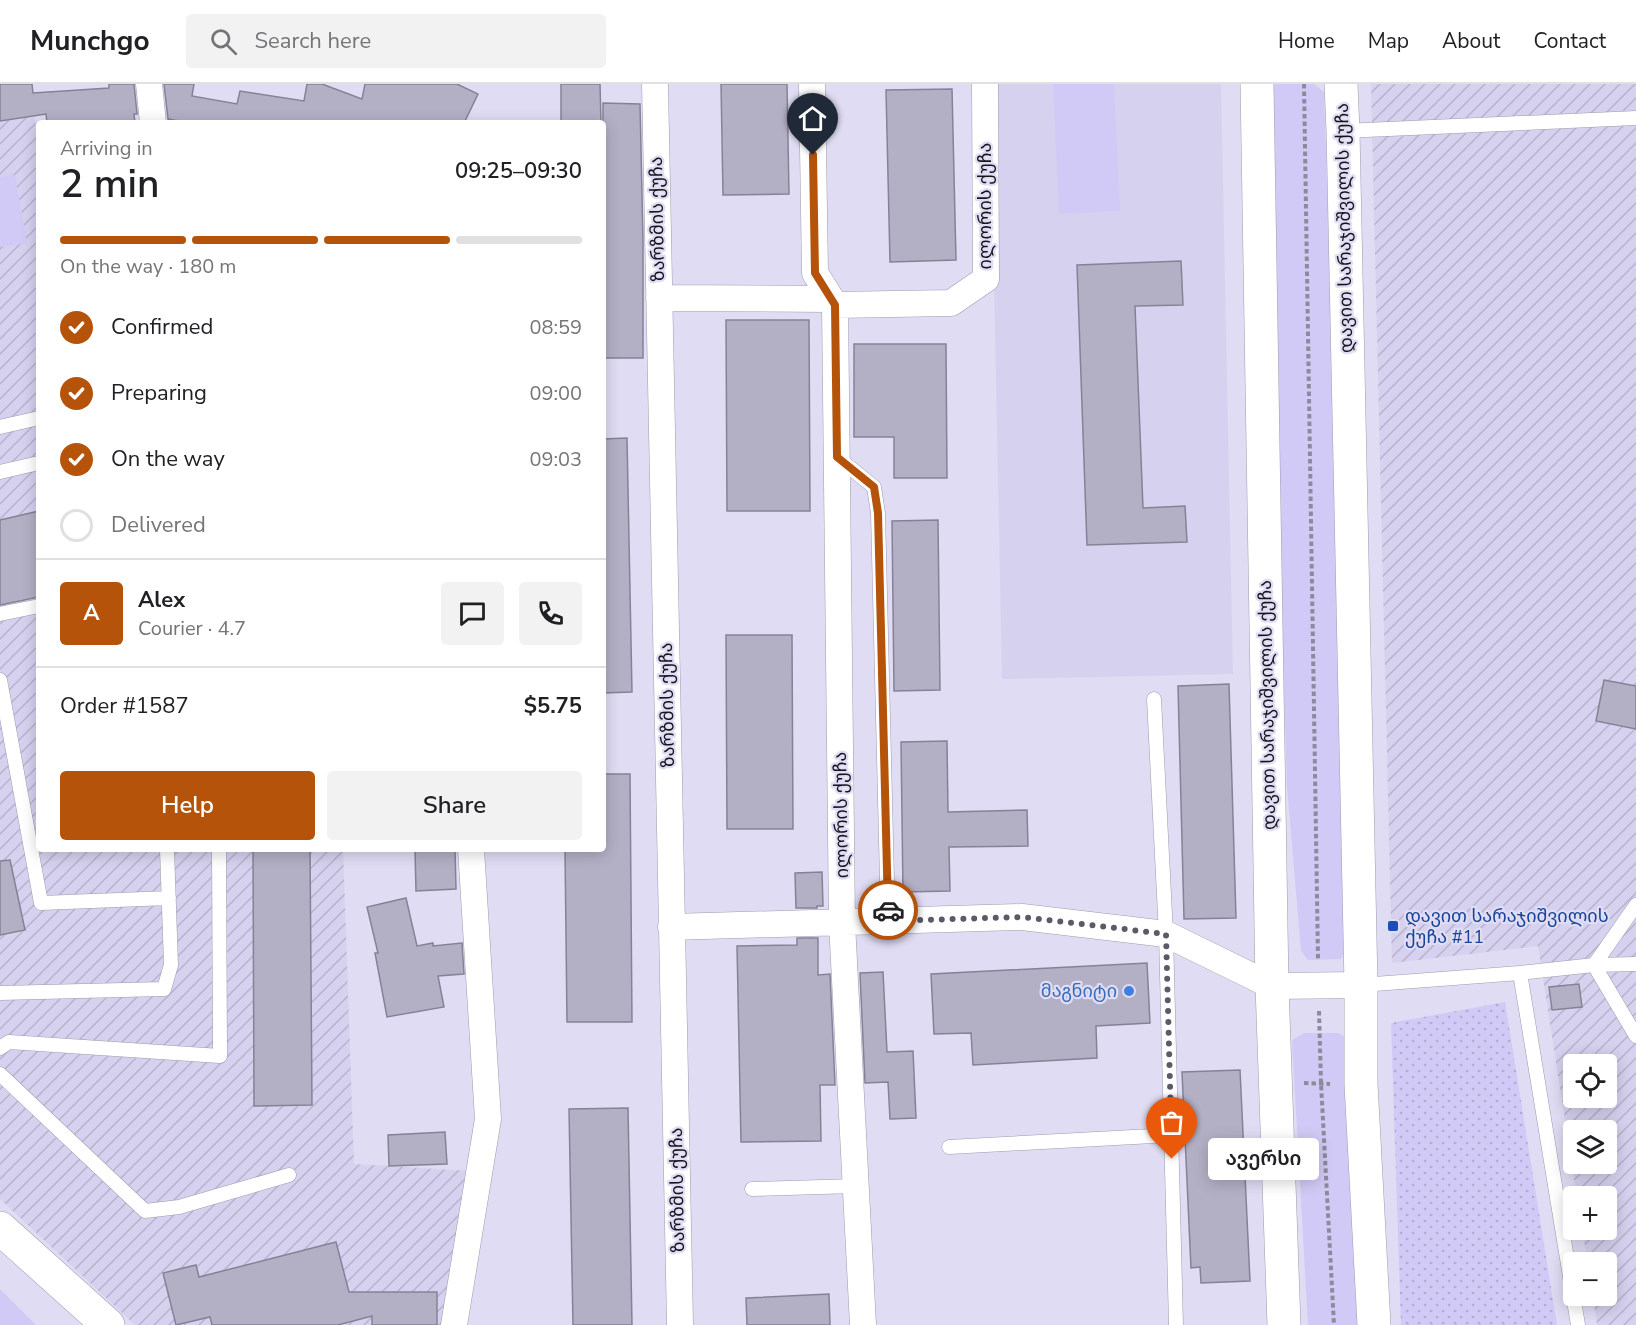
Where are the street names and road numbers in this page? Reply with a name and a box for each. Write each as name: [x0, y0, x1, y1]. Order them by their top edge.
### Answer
street label: დავით სარაჯიშვილის ქუჩა: [1330, 103, 1358, 353]
street label: ილორის ქუჩა: [973, 143, 997, 269]
street label: ზარზმის ქუჩა: [644, 156, 670, 282]
street label: დავით სარაჯიშვილის ქუჩა: [1253, 580, 1281, 830]
street label: ზარზმის ქუჩა: [654, 642, 680, 768]
street label: ილორის ქუჩა: [828, 751, 854, 879]
street label: ზარზმის ქუჩა: [664, 1127, 690, 1253]

